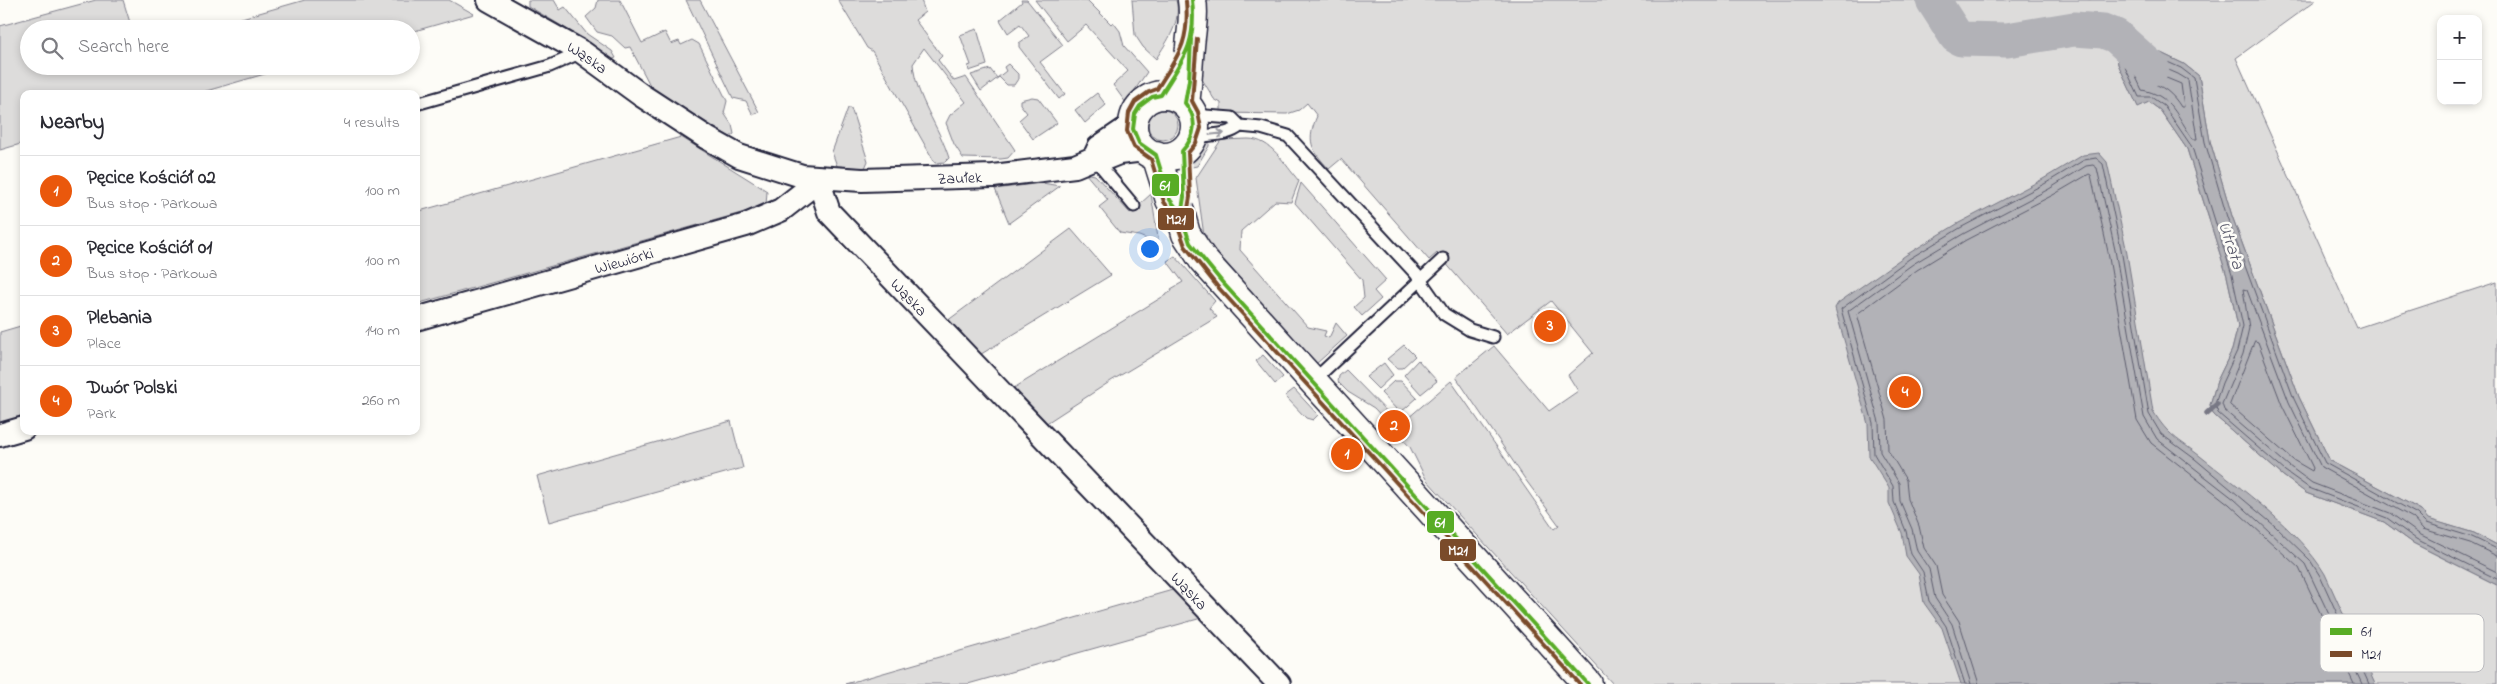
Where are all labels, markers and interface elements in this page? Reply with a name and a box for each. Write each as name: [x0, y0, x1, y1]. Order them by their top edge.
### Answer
map controls: [2437, 15, 2482, 105]
button: +: [2437, 15, 2482, 60]
search box: [20, 20, 420, 75]
icon: search: [38, 34, 66, 62]
text: Search here: [78, 34, 169, 61]
street label: Wąska: [562, 36, 612, 81]
button: −: [2437, 60, 2482, 105]
text: Nearby: [40, 108, 104, 138]
text: 4 results: [344, 111, 400, 135]
one-way arrow: [1208, 129, 1224, 139]
text: Pęcice Kościół 02: [87, 165, 216, 192]
street label: Zaułek: [937, 166, 983, 192]
line badge: 61: [1151, 173, 1180, 197]
text: 61: [1159, 176, 1171, 197]
text: 1: [53, 179, 59, 203]
text: 100 m: [365, 179, 400, 203]
text: Bus stop · Parkowa: [87, 192, 217, 216]
line badge: M21: [1157, 207, 1195, 231]
text: M21: [1166, 210, 1186, 231]
water label: Utrata: [2210, 219, 2250, 273]
text: Pęcice Kościół 01: [87, 235, 212, 262]
your location: [1137, 236, 1163, 262]
street label: Wiewiórki: [592, 242, 656, 281]
text: 2: [52, 249, 60, 273]
text: 100 m: [365, 249, 400, 273]
text: Bus stop · Parkowa: [87, 262, 217, 286]
street label: Wąska: [884, 273, 932, 322]
text: Plebania: [87, 305, 152, 332]
pin: 3: [1534, 307, 1566, 345]
text: 3: [53, 319, 59, 343]
text: 140 m: [365, 319, 400, 343]
text: Place: [87, 332, 121, 356]
pin: 4: [1889, 373, 1921, 411]
text: Dwór Polski: [87, 375, 178, 402]
text: 4: [53, 389, 59, 413]
text: 260 m: [362, 389, 400, 413]
text: Park: [87, 402, 116, 426]
pin: 2: [1378, 407, 1410, 445]
pin: 1: [1331, 435, 1363, 473]
line badge: 61: [1426, 510, 1455, 534]
text: 61: [1434, 513, 1446, 534]
line badge: M21: [1439, 538, 1477, 562]
text: M21: [1448, 541, 1468, 562]
street label: Wąska: [1164, 567, 1213, 616]
legend: [2320, 614, 2484, 672]
text: 61: [2361, 622, 2372, 643]
text: M21: [2361, 645, 2381, 666]

